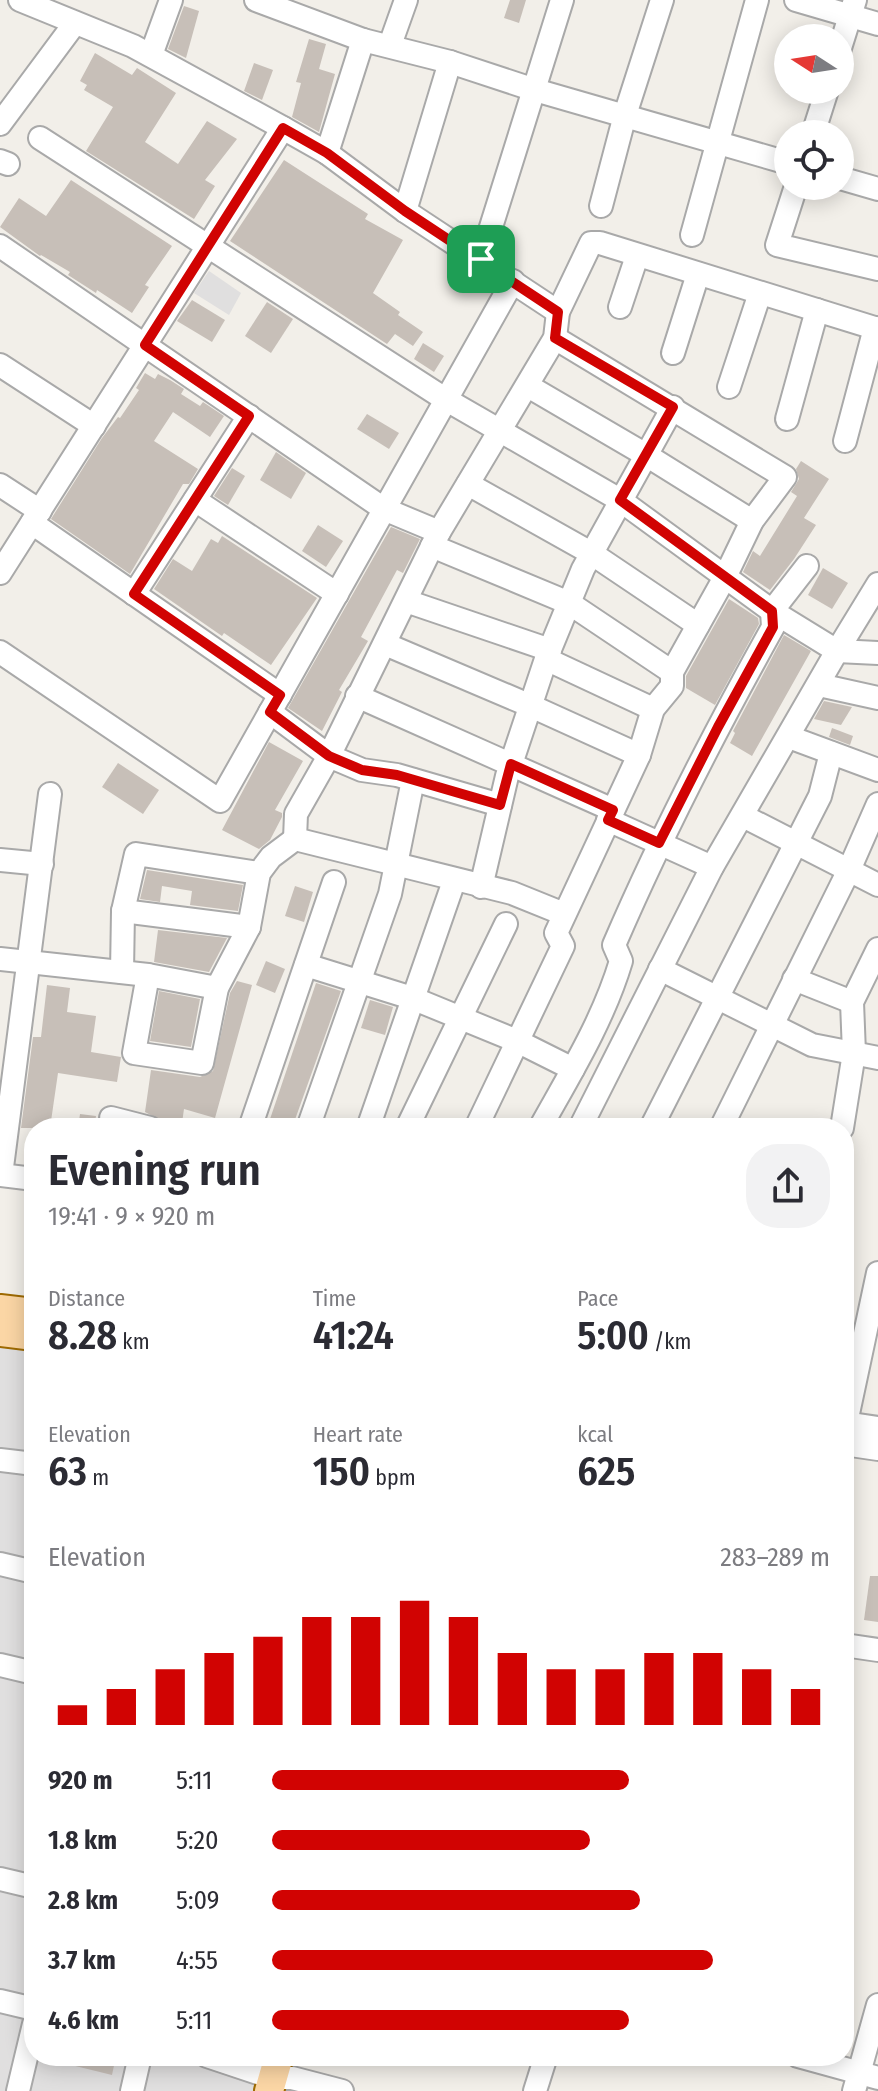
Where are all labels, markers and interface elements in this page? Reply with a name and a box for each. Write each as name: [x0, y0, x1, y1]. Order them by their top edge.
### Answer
north arrow: [774, 24, 854, 104]
map controls: [774, 24, 854, 200]
button: locate: [774, 120, 854, 200]
pin: [447, 225, 515, 293]
icon: arrive: [459, 237, 503, 281]
text: Evening run: [48, 1144, 261, 1197]
button: share: [746, 1144, 830, 1228]
text: 19:41 · 9 × 920 m: [48, 1201, 215, 1232]
text: Distance: [48, 1285, 125, 1312]
text: Time: [313, 1285, 356, 1312]
text: Pace: [577, 1285, 618, 1312]
text: 8.28: [48, 1312, 117, 1360]
text: 41:24: [313, 1312, 394, 1360]
text: 5:00: [577, 1312, 649, 1360]
text: km: [117, 1328, 150, 1355]
text: /km: [649, 1328, 692, 1355]
text: Elevation: [48, 1421, 131, 1448]
text: Heart rate: [313, 1421, 403, 1448]
text: kcal: [577, 1421, 613, 1448]
text: 63: [48, 1448, 87, 1496]
text: 150: [313, 1448, 370, 1496]
text: 625: [577, 1448, 635, 1496]
text: m: [87, 1464, 109, 1491]
text: bpm: [370, 1464, 416, 1491]
text: Elevation: [48, 1542, 146, 1573]
text: 283–289 m: [720, 1542, 830, 1573]
text: 920 m: [48, 1765, 113, 1796]
text: 5:11: [176, 1765, 212, 1796]
text: 1.8 km: [48, 1825, 117, 1856]
text: 5:20: [176, 1825, 218, 1856]
text: 2.8 km: [48, 1885, 118, 1916]
text: 5:09: [176, 1885, 219, 1916]
text: 3.7 km: [48, 1945, 116, 1976]
text: 4:55: [176, 1945, 218, 1976]
text: 4.6 km: [48, 2005, 119, 2036]
text: 5:11: [176, 2005, 212, 2036]

